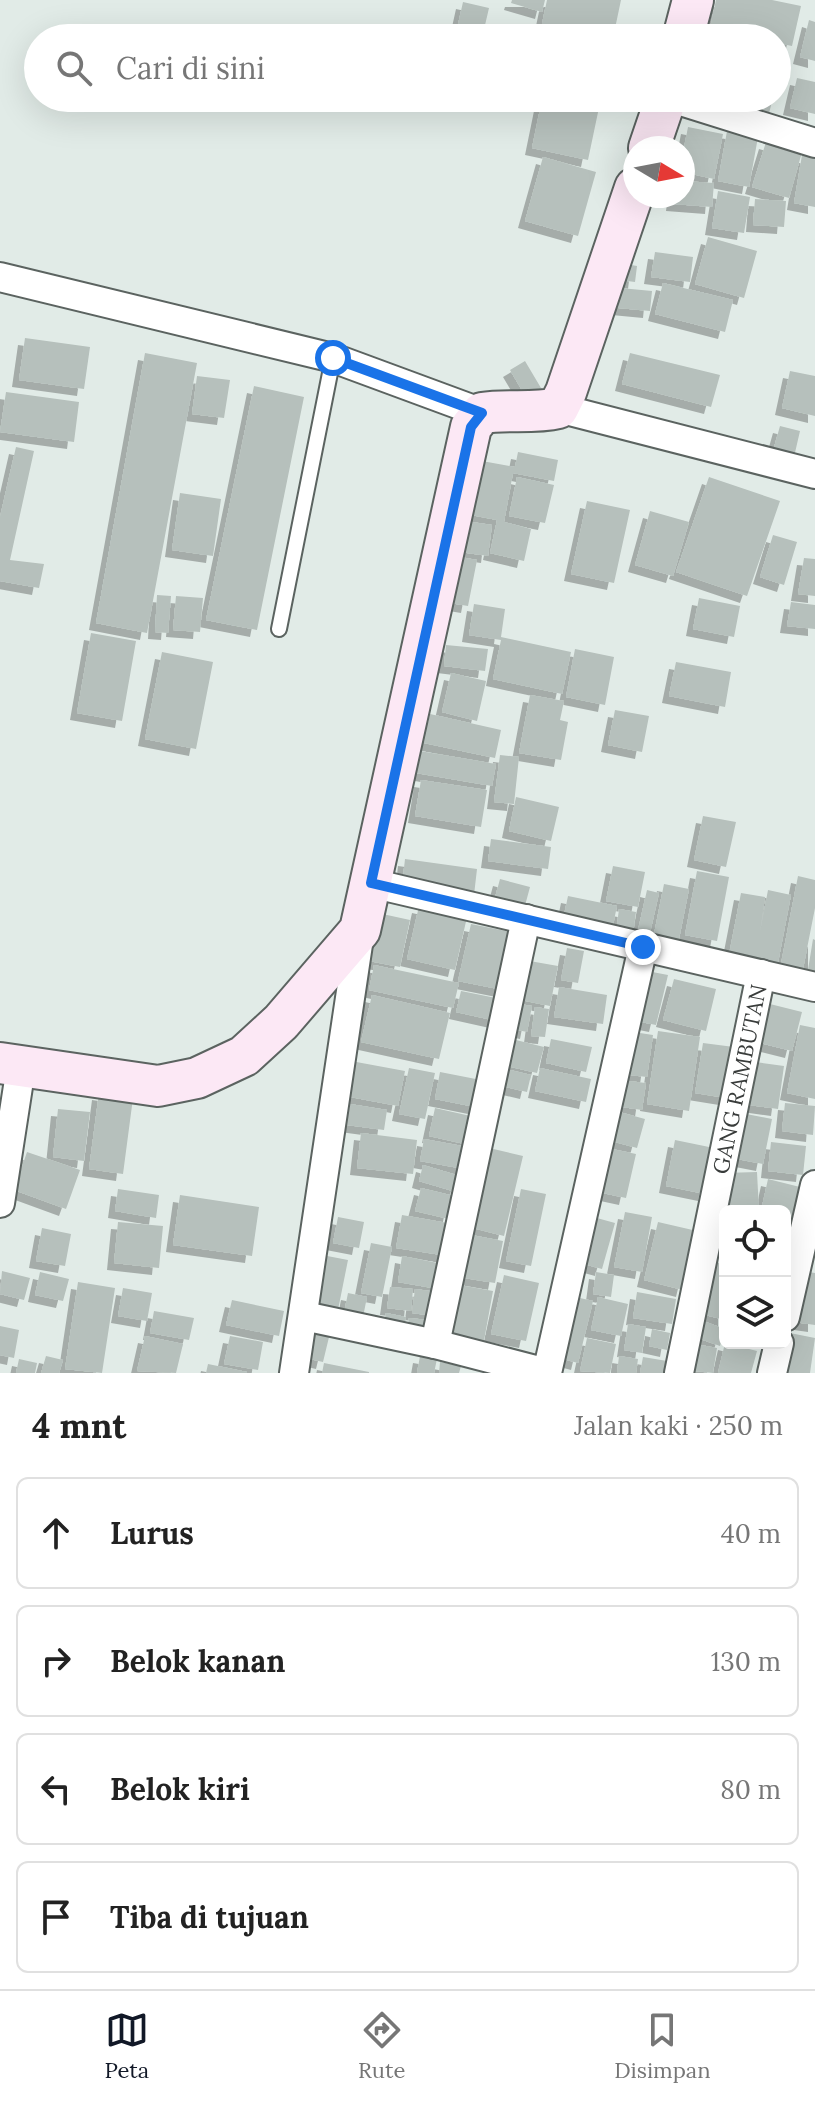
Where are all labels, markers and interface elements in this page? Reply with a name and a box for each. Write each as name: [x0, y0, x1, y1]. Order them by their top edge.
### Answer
search box: [24, 24, 791, 112]
icon: search: [52, 46, 96, 90]
text: Cari di sini: [116, 49, 265, 87]
north arrow: [623, 136, 695, 208]
route start: [315, 340, 351, 376]
route end: [625, 929, 661, 965]
street label: GANG RAMBUTAN: [706, 982, 773, 1176]
map controls: [719, 1205, 791, 1349]
button: locate: [719, 1205, 791, 1277]
button: layers: [719, 1277, 791, 1349]
text: 4 mnt: [32, 1404, 126, 1447]
text: Jalan kaki · 250 m: [574, 1409, 783, 1442]
icon: ahead: [34, 1511, 78, 1555]
text: Lurus: [110, 1514, 194, 1552]
text: 40 m: [721, 1517, 781, 1550]
icon: right: [34, 1639, 78, 1683]
text: Belok kanan: [110, 1642, 285, 1680]
text: 130 m: [711, 1645, 781, 1678]
icon: left: [34, 1767, 78, 1811]
text: Belok kiri: [110, 1770, 250, 1808]
text: 80 m: [720, 1773, 781, 1806]
icon: arrive: [34, 1895, 78, 1939]
text: Tiba di tujuan: [110, 1898, 309, 1936]
tab: Peta: [104, 2008, 149, 2084]
tab: Rute: [358, 2008, 405, 2084]
tab: Disimpan: [614, 2008, 711, 2084]

